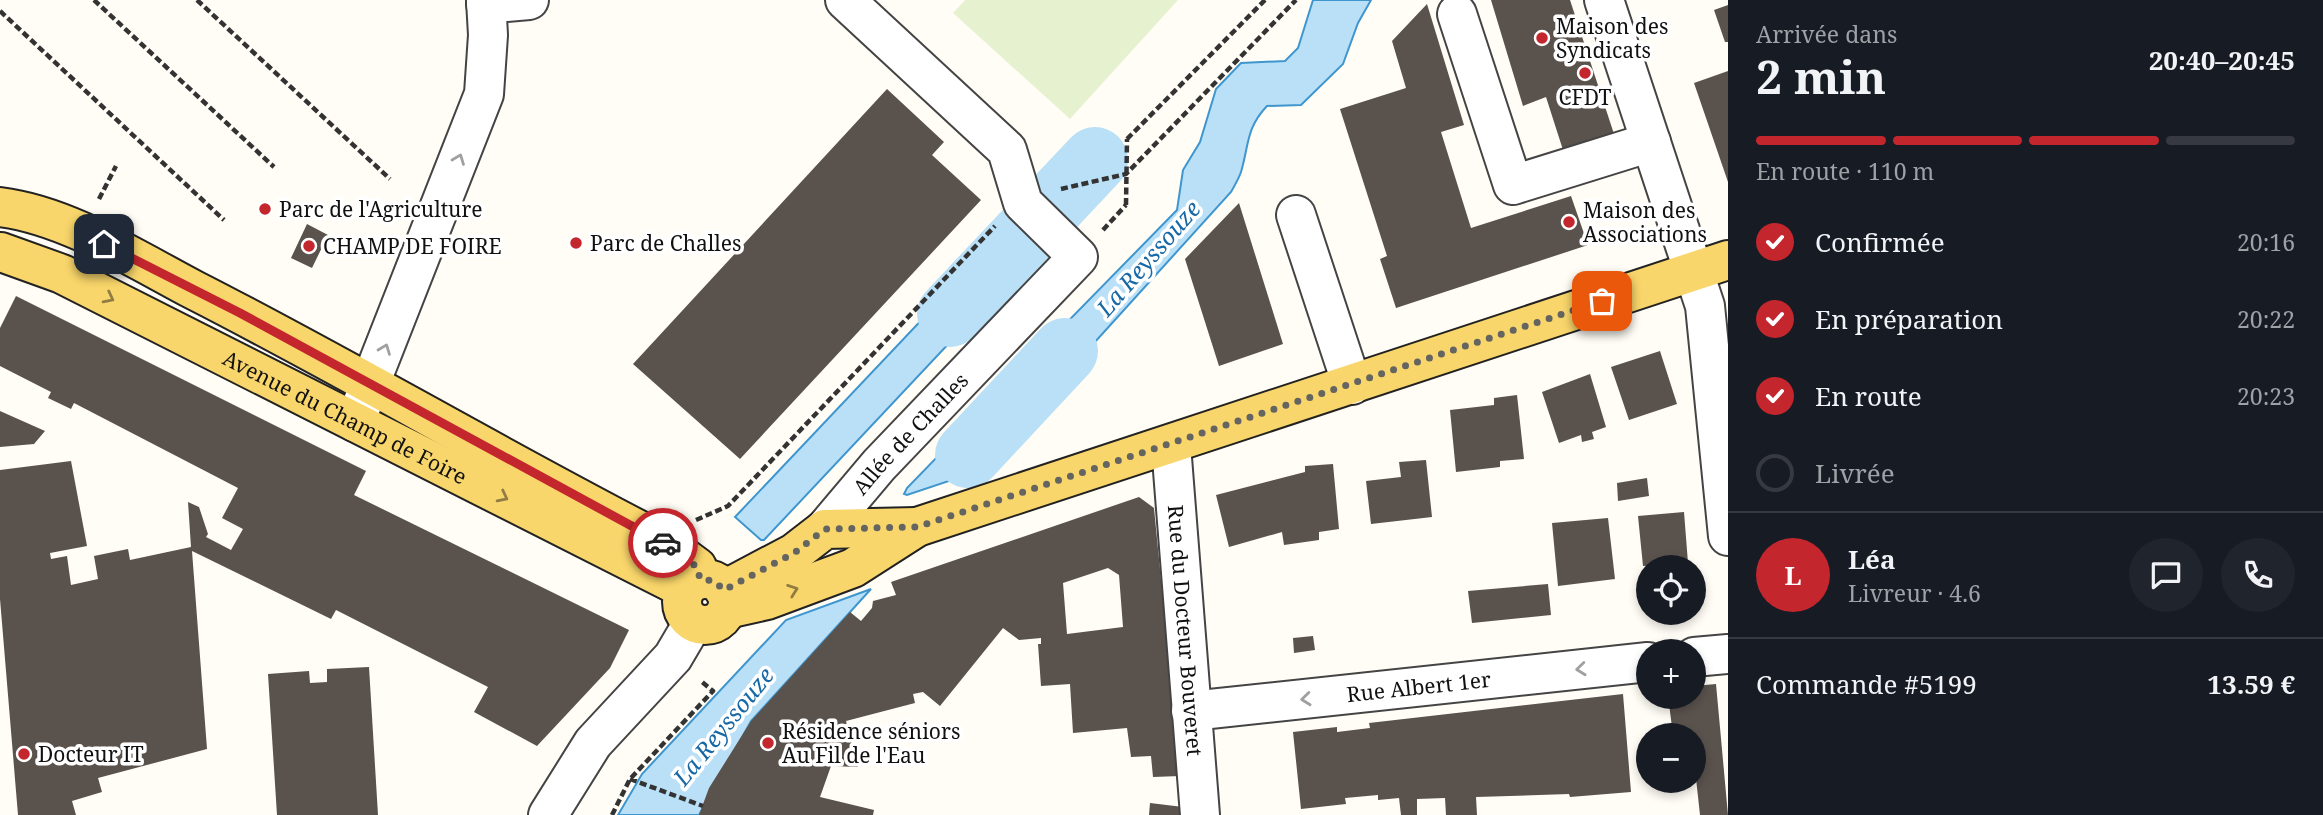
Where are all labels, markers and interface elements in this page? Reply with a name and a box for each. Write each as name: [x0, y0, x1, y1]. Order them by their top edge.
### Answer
place label: Maison des Syndicats: [1556, 12, 1668, 64]
text: Arrivée dans: [1756, 18, 1897, 50]
marker: Maison des Syndicats: [1534, 30, 1550, 46]
text: 20:40–20:45: [2149, 42, 2295, 78]
text: 2 min: [1756, 45, 1886, 107]
marker: CFDT: [1577, 65, 1593, 81]
place label: CFDT: [1558, 83, 1612, 111]
one-way arrow: [450, 154, 464, 166]
text: En route · 110 m: [1756, 155, 1934, 187]
water label: La Reyssouze: [1088, 193, 1207, 324]
place label: Parc de l'Agriculture: [279, 195, 483, 223]
place label: Maison des Associations: [1583, 196, 1707, 248]
marker: Parc de l'Agriculture: [257, 201, 273, 217]
pin: [74, 214, 134, 274]
marker: Maison des Associations: [1561, 214, 1577, 230]
icon: check: [1756, 223, 1794, 261]
text: Confirmée: [1815, 224, 1945, 260]
icon: home: [85, 225, 123, 263]
text: 20:16: [2237, 226, 2295, 258]
place label: Parc de Challes: [590, 229, 742, 257]
place label: CHAMP DE FOIRE: [323, 232, 502, 260]
marker: Parc de Challes: [568, 235, 584, 251]
marker: CHAMP DE FOIRE: [301, 238, 317, 254]
pin: [1572, 271, 1632, 331]
icon: bag: [1583, 282, 1621, 320]
one-way arrow: [102, 289, 114, 303]
icon: check: [1756, 300, 1794, 338]
text: En préparation: [1815, 301, 2003, 337]
text: 20:22: [2237, 303, 2295, 335]
street label: Avenue du Champ de Foire: [218, 344, 472, 490]
one-way arrow: [377, 344, 391, 356]
street label: Allée de Challes: [846, 367, 974, 500]
icon: check: [1756, 377, 1794, 415]
text: En route: [1815, 378, 1922, 414]
text: 20:23: [2237, 380, 2295, 412]
text: Livrée: [1815, 455, 1895, 491]
one-way arrow: [496, 489, 509, 503]
street label: Rue du Docteur Bouveret: [1162, 504, 1209, 757]
courier: [628, 508, 698, 578]
icon: car: [644, 524, 682, 562]
button: chat: [2129, 538, 2203, 612]
button: phone: [2221, 538, 2295, 612]
text: Léa: [1848, 541, 1895, 577]
map controls: [1636, 555, 1706, 793]
button: locate: [1636, 555, 1706, 625]
text: L: [1784, 557, 1802, 593]
text: Livreur · 4.6: [1848, 577, 1981, 609]
one-way arrow: [787, 584, 799, 598]
button: +: [1636, 639, 1706, 709]
water label: La Reyssouze: [665, 660, 781, 793]
one-way arrow: [1575, 662, 1586, 677]
street label: Rue Albert 1er: [1345, 665, 1492, 708]
text: Commande #5199: [1756, 666, 1977, 702]
text: 13.59 €: [2207, 666, 2295, 702]
one-way arrow: [1300, 691, 1311, 706]
place label: Résidence séniors Au Fil de l'Eau: [782, 717, 960, 769]
button: −: [1636, 723, 1706, 793]
marker: Résidence séniors Au Fil de l'Eau: [760, 735, 776, 751]
place label: Docteur IT: [38, 740, 144, 768]
marker: Docteur IT: [16, 746, 32, 762]

